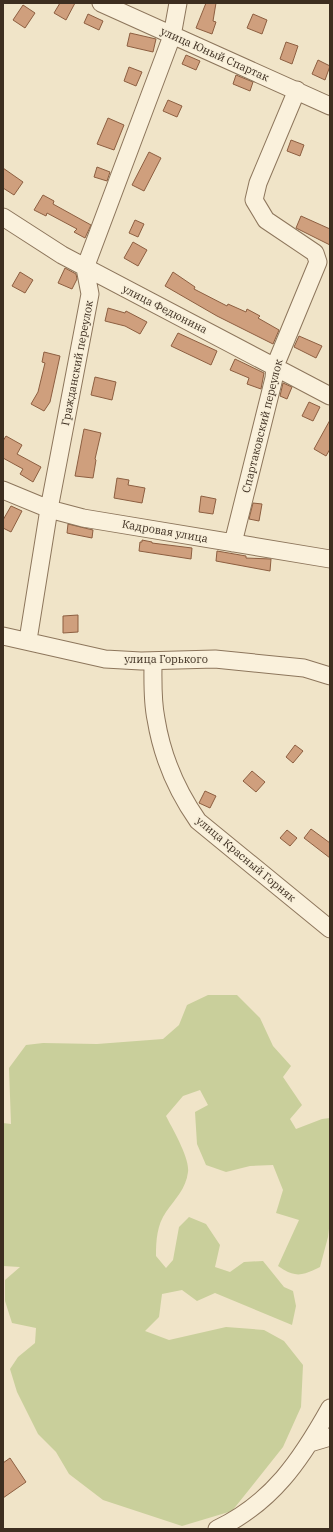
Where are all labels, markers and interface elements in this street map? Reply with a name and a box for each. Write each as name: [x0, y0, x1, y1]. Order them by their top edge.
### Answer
street label: улица Юный Спартак: [159, 24, 272, 84]
street label: улица Федюнина: [120, 282, 210, 336]
street label: Гражданский переулок: [58, 299, 96, 427]
street label: Спартаковский переулок: [239, 357, 286, 494]
street label: Кадровая улица: [121, 517, 209, 545]
street label: улица Горького: [124, 652, 208, 666]
street label: улица Красный Горняк: [193, 813, 299, 905]

